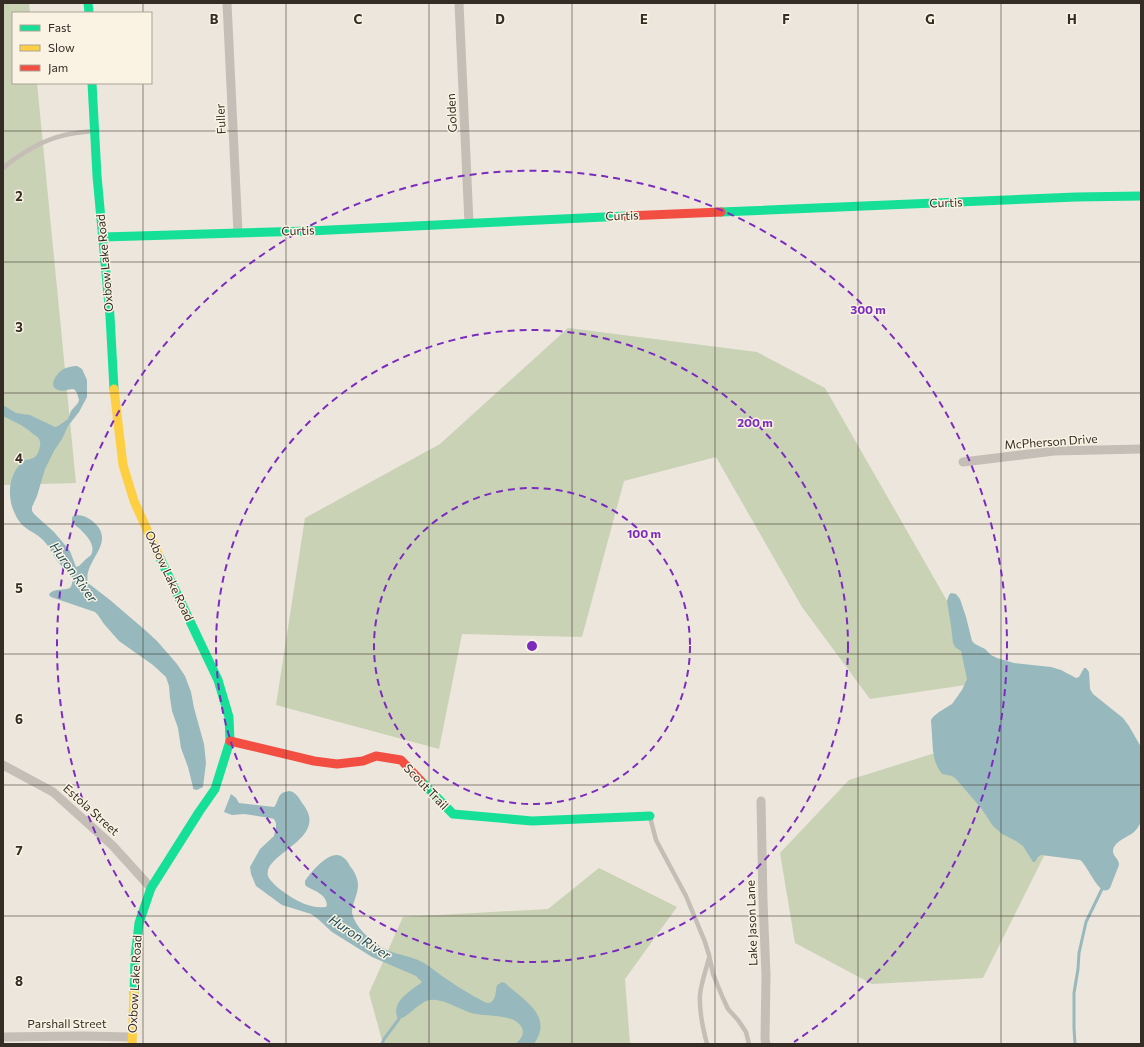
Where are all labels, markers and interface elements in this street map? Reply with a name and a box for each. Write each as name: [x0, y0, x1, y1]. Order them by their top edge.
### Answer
text: B: [210, 11, 219, 27]
text: C: [354, 11, 363, 27]
text: D: [495, 11, 505, 27]
text: E: [640, 11, 648, 27]
text: F: [782, 11, 790, 27]
text: G: [925, 11, 935, 27]
text: H: [1067, 11, 1077, 27]
legend: [12, 12, 152, 84]
text: Fast: [48, 20, 71, 34]
text: Slow: [48, 40, 75, 54]
text: Jam: [48, 60, 68, 75]
street label: Golden: [443, 93, 459, 133]
street label: Fuller: [212, 103, 228, 135]
text: 2: [15, 188, 23, 204]
street label: Curtis: [929, 194, 963, 210]
street label: Curtis: [605, 207, 639, 223]
street label: Oxbow Lake Road: [93, 214, 115, 313]
street label: Curtis: [281, 222, 315, 238]
text: 300 m: [850, 302, 886, 316]
text: 3: [15, 319, 23, 335]
text: 200 m: [737, 415, 773, 429]
street label: McPherson Drive: [1004, 431, 1098, 451]
text: 4: [15, 450, 23, 466]
text: 100 m: [627, 526, 661, 540]
street label: Oxbow Lake Road: [143, 528, 197, 623]
water label: Huron River: [47, 539, 102, 606]
text: 5: [15, 580, 23, 596]
centre of rings: [525, 639, 539, 653]
text: 6: [15, 711, 23, 727]
street label: Scout Trail: [402, 761, 452, 812]
street label: Estola Street: [61, 781, 122, 838]
text: 7: [15, 842, 23, 858]
street label: Lake Jason Lane: [743, 880, 760, 966]
water label: Huron River: [326, 911, 395, 963]
street label: Oxbow Lake Road: [124, 935, 144, 1033]
text: 8: [15, 973, 23, 989]
street label: Parshall Street: [27, 1016, 107, 1030]

